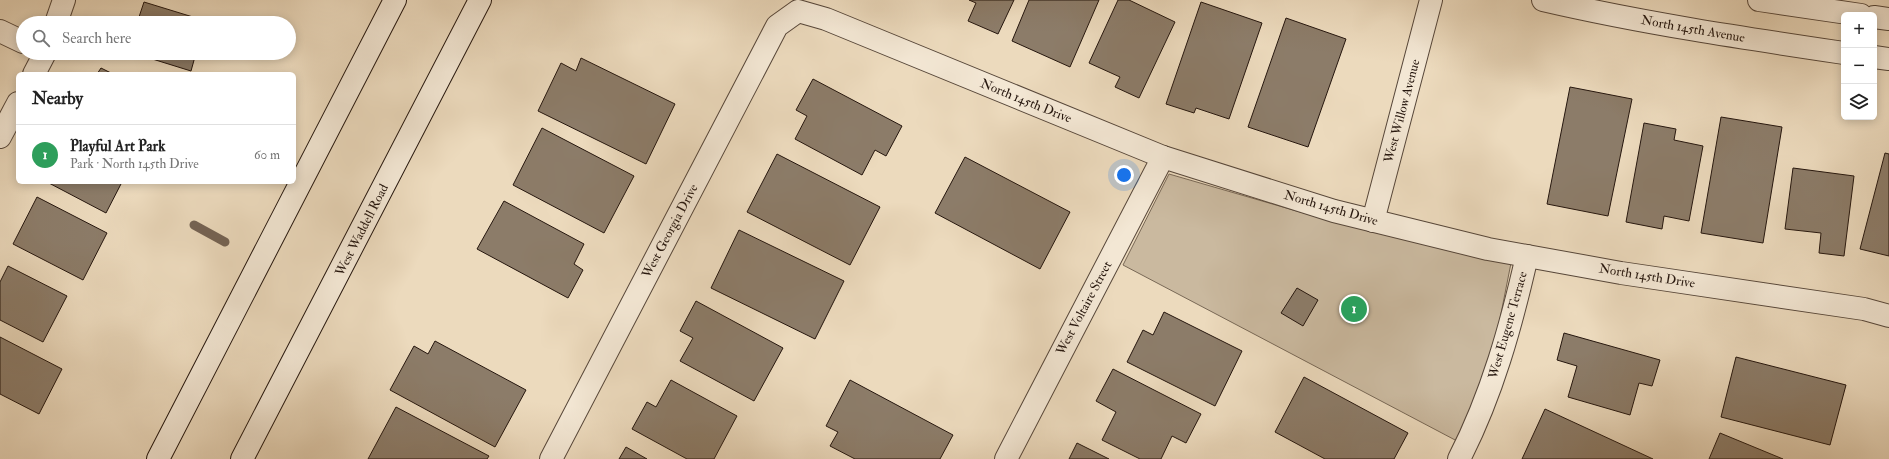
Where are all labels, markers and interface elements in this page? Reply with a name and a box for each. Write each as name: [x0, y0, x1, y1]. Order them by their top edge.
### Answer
street label: North 145th Avenue: [1640, 12, 1747, 46]
map controls: [1841, 12, 1877, 120]
button: +: [1841, 12, 1877, 48]
search box: [16, 16, 296, 60]
icon: search: [30, 27, 52, 49]
text: Search here: [62, 29, 131, 48]
button: −: [1841, 48, 1877, 84]
street label: West Willow Avenue: [1380, 57, 1424, 166]
street label: North 145th Drive: [978, 75, 1075, 127]
button: layers: [1841, 84, 1877, 120]
text: Nearby: [32, 88, 83, 109]
text: Playful Art Park: [70, 137, 165, 156]
text: 1: [43, 147, 47, 163]
text: 60 m: [254, 147, 280, 163]
text: Park · North 145th Drive: [70, 156, 199, 172]
your location: [1114, 165, 1134, 185]
street label: West Waddell Road: [331, 181, 392, 280]
street label: West Georgia Drive: [638, 181, 702, 282]
street label: North 145th Drive: [1282, 187, 1380, 229]
street label: West Voltaire Street: [1052, 258, 1115, 358]
street label: North 145th Drive: [1598, 261, 1697, 292]
street label: West Eugene Terrace: [1485, 269, 1531, 381]
pin: 1: [1341, 294, 1367, 324]

